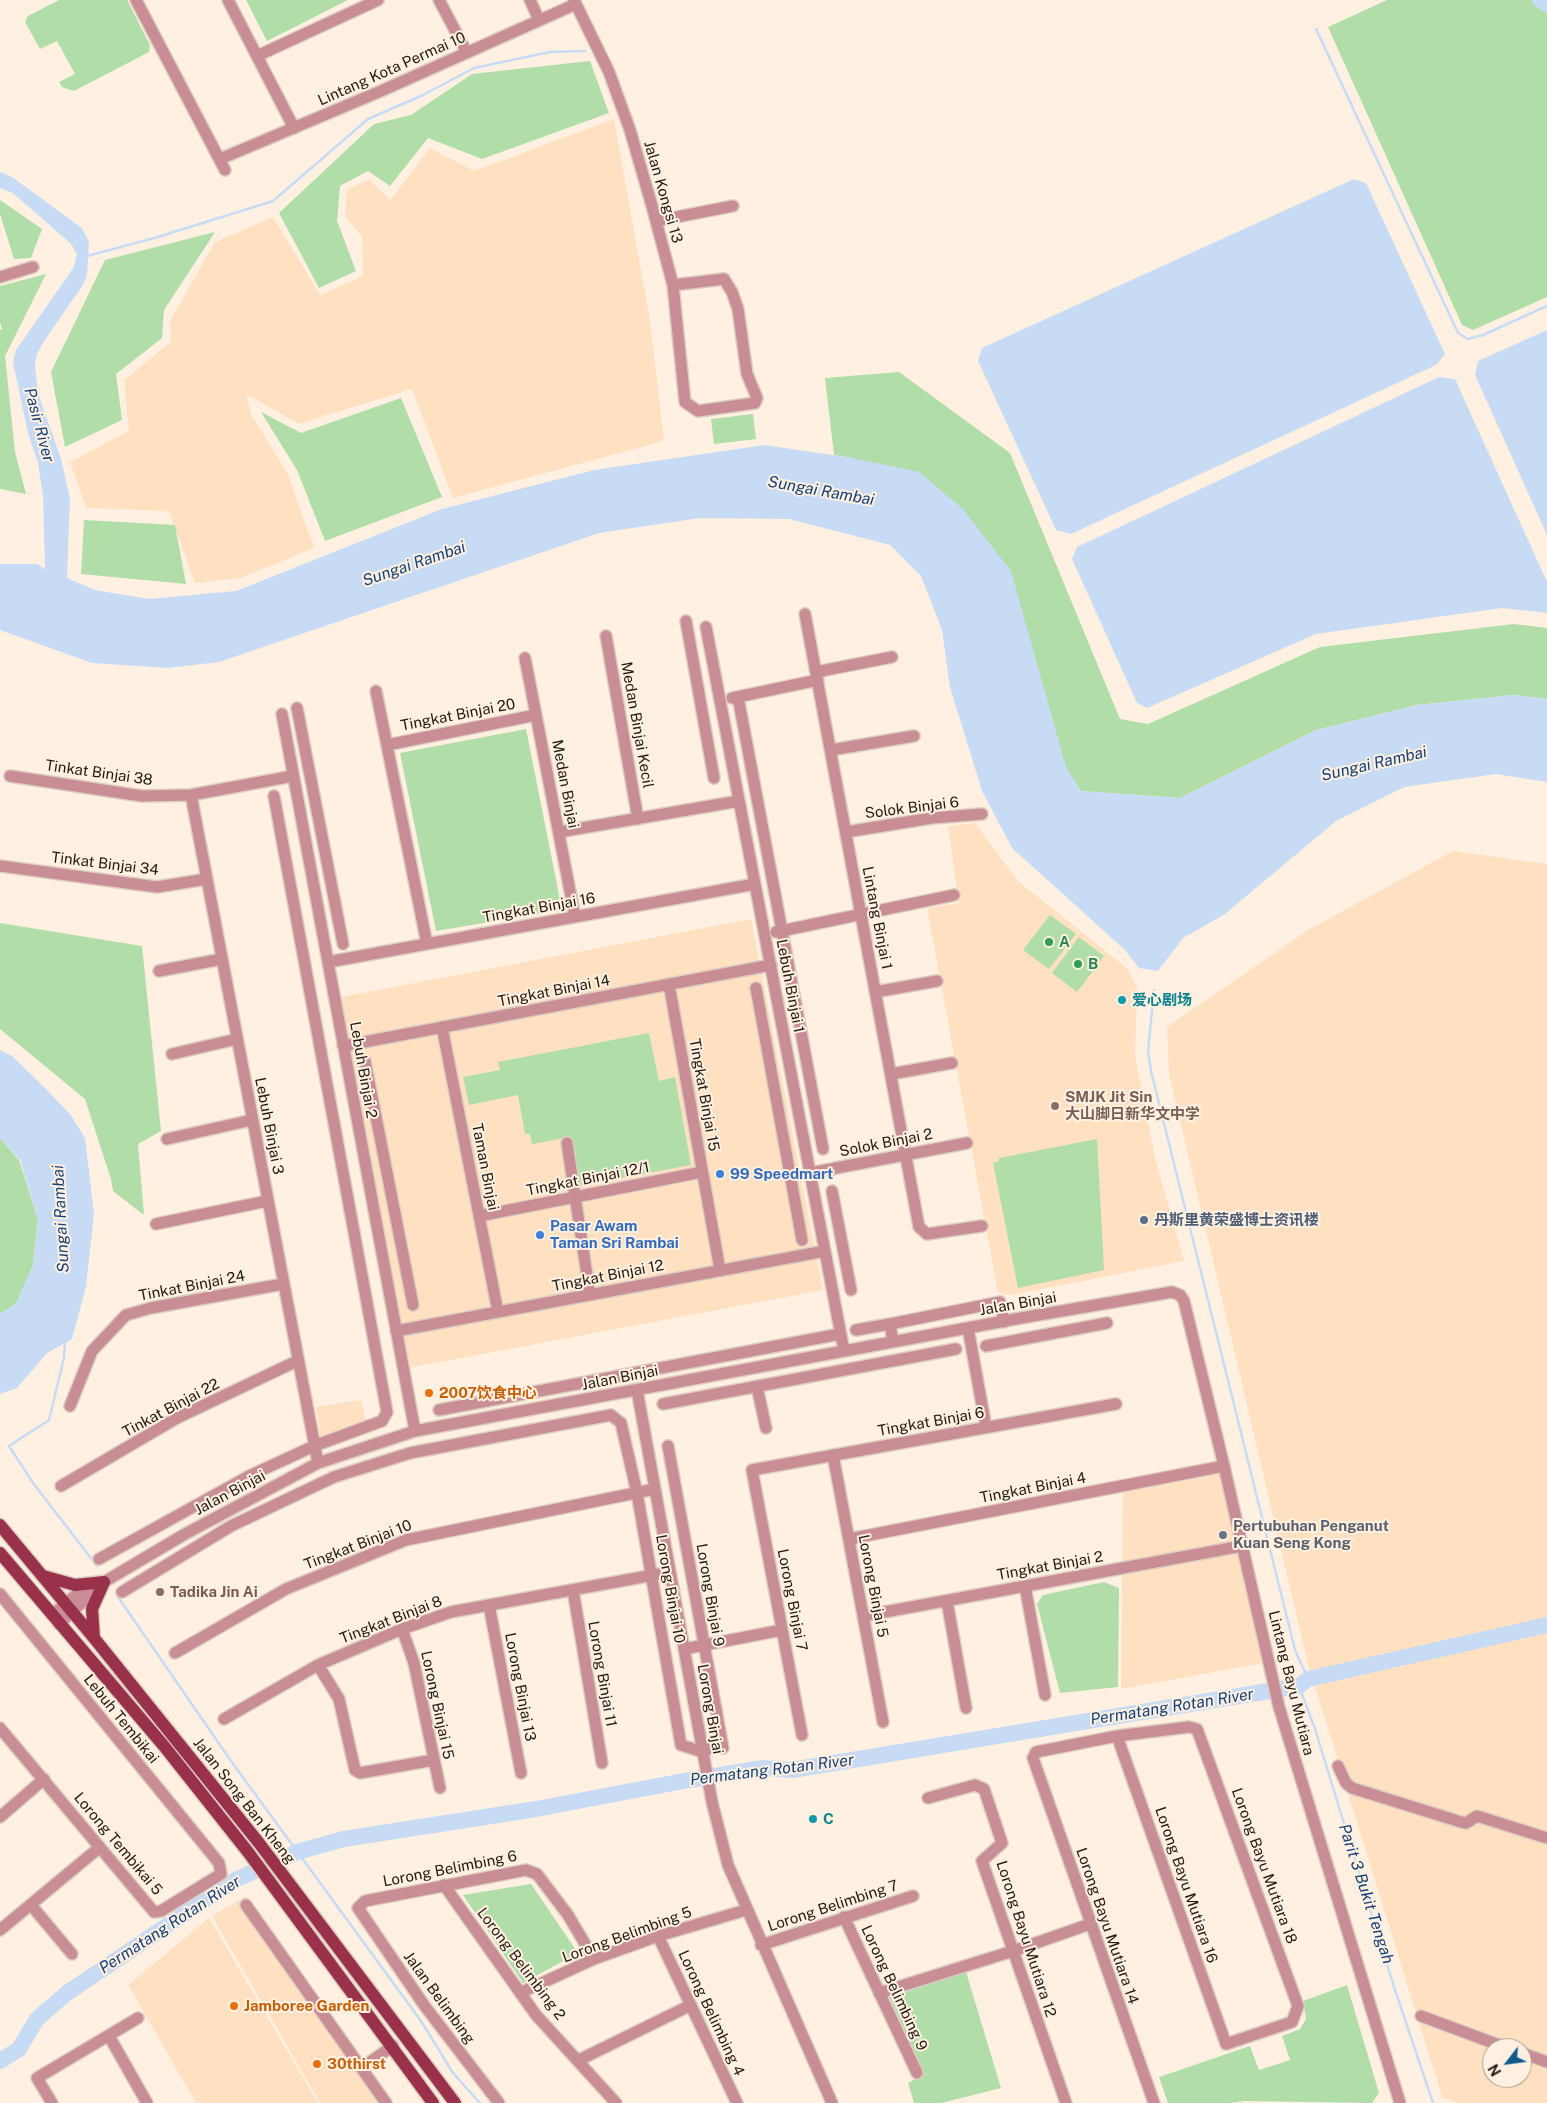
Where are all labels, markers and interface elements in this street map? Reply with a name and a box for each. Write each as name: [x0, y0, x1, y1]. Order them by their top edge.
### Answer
street label: Lintang Kota Permai 10: [315, 28, 469, 110]
street label: Jalan Kongsi 13: [640, 139, 686, 245]
water label: Pasir River: [20, 386, 58, 464]
water label: Sungai Rambai: [766, 472, 876, 510]
water label: Sungai Rambai: [360, 537, 468, 591]
street label: Medan Binjai Kecil: [617, 660, 657, 790]
street label: Tingkat Binjai 20: [399, 695, 517, 735]
street label: Medan Binjai: [548, 738, 582, 830]
water label: Sungai Rambai: [1319, 743, 1429, 785]
street label: Tinkat Binjai 38: [44, 757, 154, 789]
street label: Solok Binjai 6: [864, 793, 960, 823]
street label: Tinkat Binjai 34: [50, 848, 160, 880]
street label: Lintang Binjai 1: [858, 865, 896, 971]
street label: Tingkat Binjai 16: [481, 889, 597, 927]
place label: A: [1059, 933, 1070, 951]
marker: A: [1043, 936, 1055, 948]
street label: Lebuh Binjai 1: [772, 938, 808, 1034]
place label: B: [1088, 955, 1098, 973]
marker: B: [1072, 958, 1084, 970]
street label: Tingkat Binjai 14: [496, 971, 612, 1011]
place label: 爱心剧场: [1132, 991, 1192, 1009]
marker: 爱心剧场: [1116, 994, 1128, 1006]
street label: Lebuh Binjai 2: [346, 1020, 380, 1120]
street label: Tingkat Binjai 15: [685, 1037, 723, 1153]
street label: Lebuh Binjai 3: [251, 1076, 287, 1176]
place label: SMJK Jit Sin 大山脚日新华文中学: [1065, 1088, 1200, 1123]
marker: SMJK Jit Sin 大山脚日新华文中学: [1049, 1100, 1061, 1112]
street label: Taman Binjai: [468, 1122, 502, 1212]
street label: Solok Binjai 2: [838, 1125, 934, 1161]
street label: Tingkat Binjai 12/1: [525, 1158, 651, 1200]
water label: Sungai Rambai: [49, 1165, 73, 1273]
place label: 99 Speedmart: [730, 1165, 833, 1183]
marker: 99 Speedmart: [714, 1168, 726, 1180]
place label: 丹斯里黄荣盛博士资讯楼: [1154, 1211, 1319, 1229]
marker: 丹斯里黄荣盛博士资讯楼: [1138, 1214, 1150, 1226]
place label: Pasar Awam Taman Sri Rambai: [550, 1217, 679, 1252]
marker: Pasar Awam Taman Sri Rambai: [534, 1229, 546, 1241]
street label: Tingkat Binjai 12: [551, 1256, 665, 1296]
street label: Tinkat Binjai 24: [138, 1267, 246, 1305]
street label: Jalan Binjai: [978, 1288, 1058, 1320]
street label: Jalan Binjai: [580, 1362, 660, 1394]
street label: Tinkat Binjai 22: [120, 1375, 222, 1441]
place label: 2007饮食中心: [439, 1384, 537, 1402]
marker: 2007饮食中心: [423, 1387, 435, 1399]
street label: Tingkat Binjai 6: [876, 1404, 986, 1440]
street label: Jalan Binjai: [191, 1467, 269, 1519]
street label: Tingkat Binjai 4: [978, 1469, 1088, 1507]
street label: Tingkat Binjai 10: [302, 1516, 414, 1574]
place label: Pertubuhan Penganut Kuan Seng Kong: [1233, 1517, 1389, 1552]
marker: Pertubuhan Penganut Kuan Seng Kong: [1217, 1529, 1229, 1541]
street label: Lorong Binjai 10: [652, 1533, 688, 1645]
street label: Lorong Binjai 5: [854, 1533, 892, 1639]
street label: Lorong Binjai 9: [692, 1542, 728, 1648]
street label: Lorong Binjai 7: [773, 1547, 811, 1653]
street label: Tingkat Binjai 2: [996, 1548, 1104, 1584]
place label: Tadika Jin Ai: [170, 1583, 258, 1601]
marker: Tadika Jin Ai: [154, 1586, 166, 1598]
street label: Tingkat Binjai 8: [337, 1592, 445, 1648]
street label: Lintang Bayu Mutiara: [1264, 1609, 1318, 1757]
street label: Lorong Binjai 11: [584, 1620, 620, 1728]
street label: Lorong Binjai 13: [501, 1631, 539, 1743]
street label: Lorong Binjai 15: [417, 1649, 457, 1761]
street label: Lorong Binjai: [693, 1663, 727, 1755]
street label: Lebuh Tembikai: [80, 1671, 162, 1767]
water label: Permatang Rotan River: [1089, 1685, 1255, 1729]
street label: Jalan Song Ban Kheng: [189, 1734, 299, 1868]
water label: Permatang Rotan River: [689, 1750, 855, 1790]
street label: Lorong Bayu Mutiara 18: [1227, 1786, 1301, 1946]
street label: Lorong Tembikai 5: [70, 1789, 166, 1899]
street label: Lorong Bayu Mutiara 16: [1151, 1805, 1221, 1965]
place label: C: [823, 1810, 834, 1828]
marker: C: [807, 1813, 819, 1825]
water label: Parit 3 Bukit Tengah: [1334, 1822, 1398, 1966]
street label: Lorong Bayu Mutiara 14: [1072, 1845, 1142, 2007]
street label: Lorong Belimbing 6: [381, 1847, 519, 1891]
street label: Lorong Bayu Mutiara 12: [992, 1858, 1060, 2020]
water label: Permatang Rotan River: [96, 1872, 244, 1978]
street label: Lorong Belimbing 7: [766, 1876, 900, 1936]
street label: Lorong Belimbing 5: [560, 1903, 694, 1967]
street label: Lorong Belimbing 2: [473, 1904, 569, 2024]
street label: Lorong Belimbing 9: [857, 1922, 931, 2054]
street label: Lorong Belimbing 4: [674, 1947, 748, 2079]
street label: Jalan Belimbing: [399, 1948, 479, 2048]
place label: Jamboree Garden: [244, 1997, 369, 2015]
marker: Jamboree Garden: [228, 2000, 240, 2012]
north arrow: [1482, 2038, 1532, 2088]
place label: 30thirst: [327, 2055, 386, 2073]
marker: 30thirst: [311, 2058, 323, 2070]
text: N: [1485, 2061, 1505, 2079]

